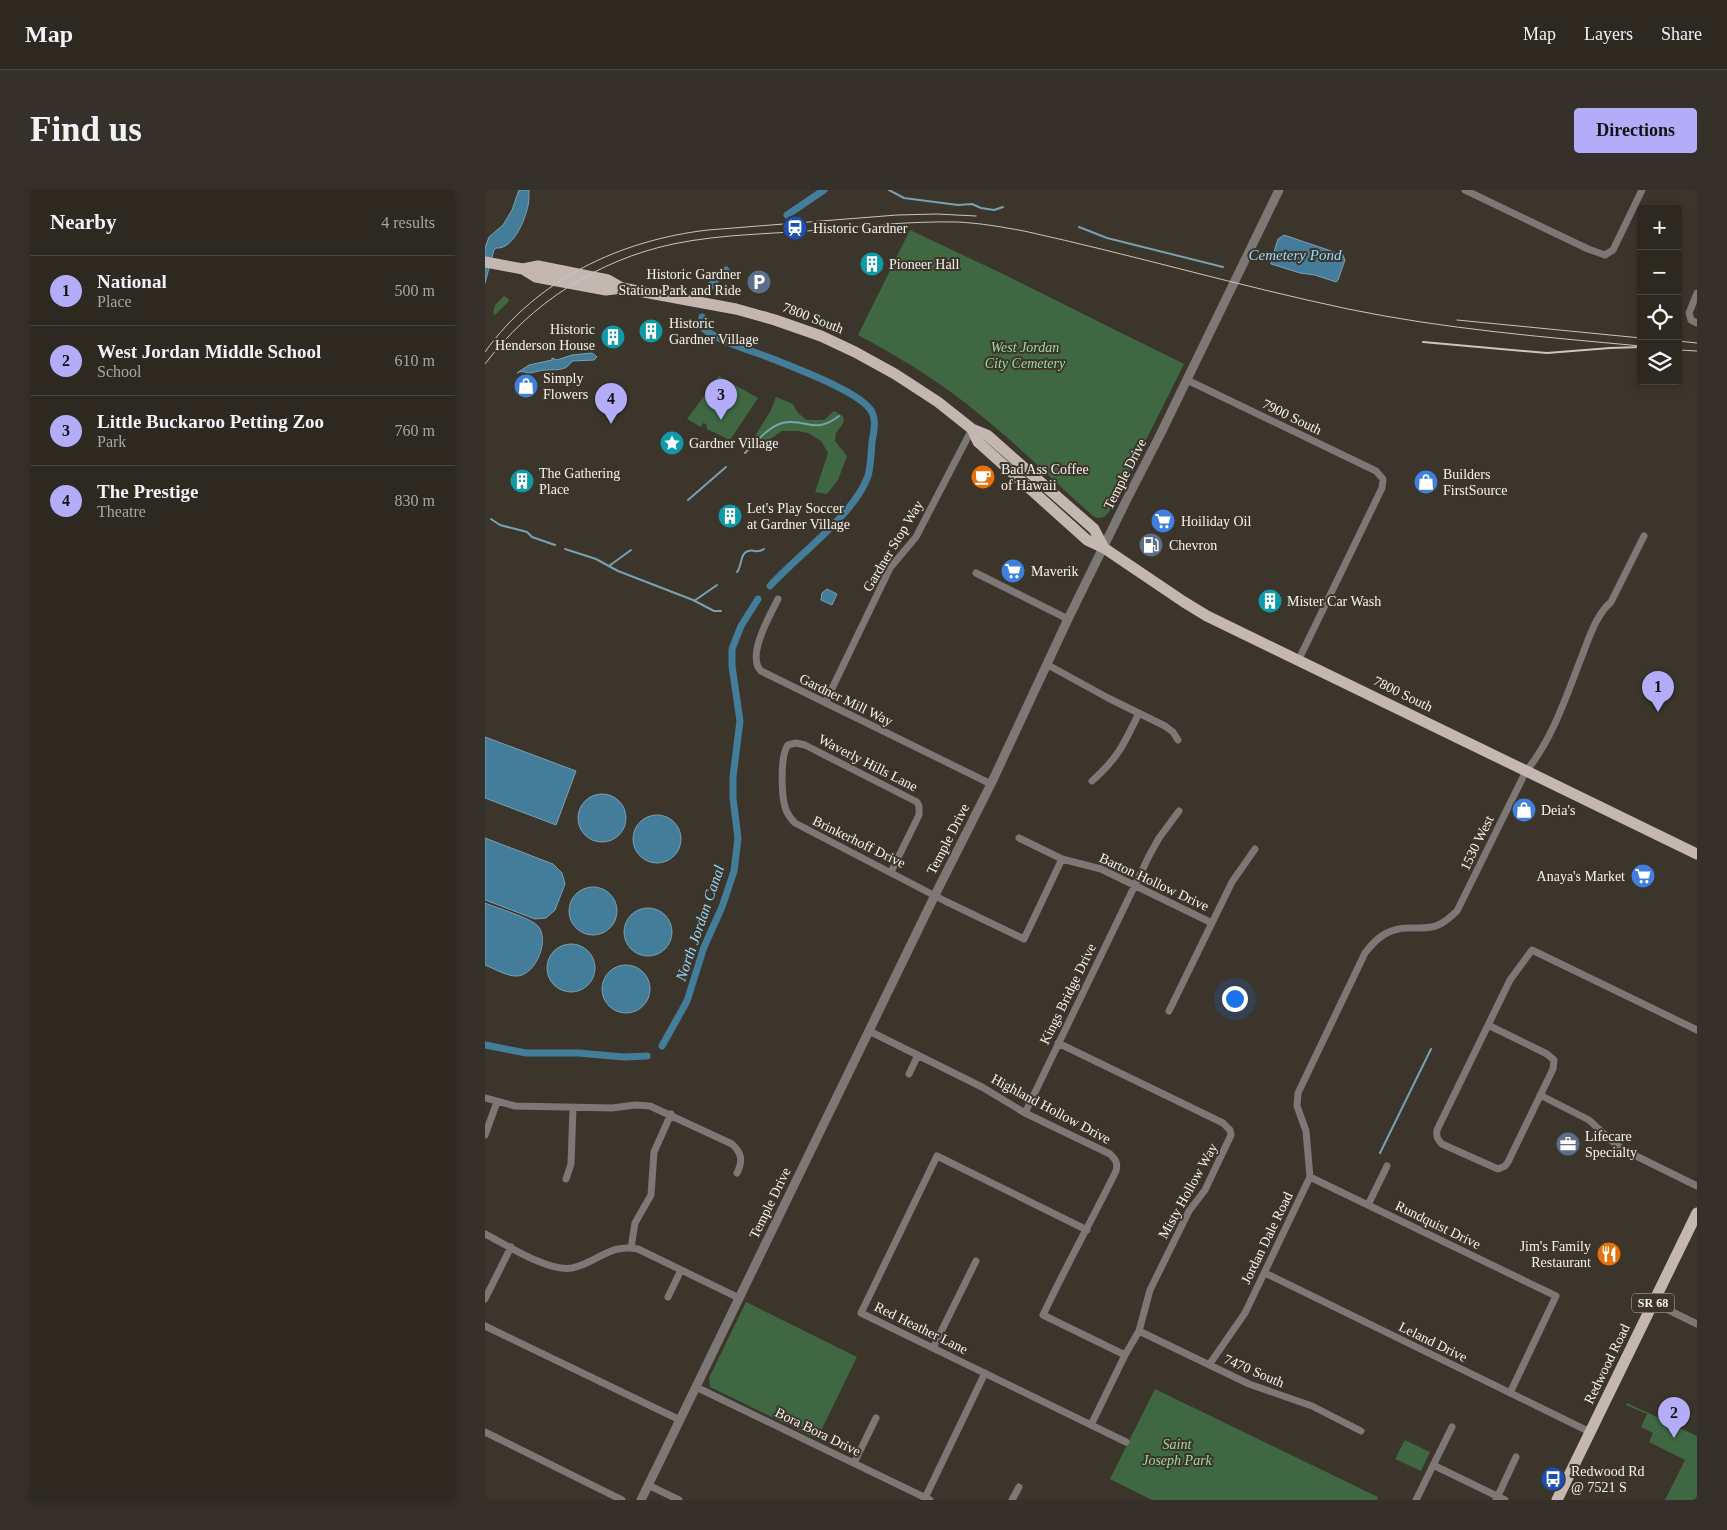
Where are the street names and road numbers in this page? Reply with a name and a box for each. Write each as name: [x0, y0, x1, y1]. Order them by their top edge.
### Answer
street label: 7800 South: [780, 299, 846, 337]
street label: 7900 South: [1260, 396, 1324, 438]
street label: Temple Drive: [1101, 436, 1149, 512]
street label: Gardner Stop Way: [860, 498, 926, 594]
street label: Gardner Mill Way: [797, 671, 895, 729]
street label: 7800 South: [1371, 673, 1435, 715]
street label: Waverly Hills Lane: [816, 732, 920, 794]
street label: Temple Drive: [924, 801, 972, 877]
street label: Brinkerhoff Drive: [810, 813, 908, 871]
street label: 1530 West: [1457, 813, 1497, 873]
street label: Barton Hollow Drive: [1097, 850, 1211, 914]
street label: Kings Bridge Drive: [1037, 941, 1099, 1047]
street label: Highland Hollow Drive: [989, 1071, 1113, 1147]
street label: Misty Hollow Way: [1156, 1141, 1220, 1241]
street label: Temple Drive: [746, 1165, 794, 1241]
street label: Jordan Dale Road: [1238, 1190, 1296, 1286]
street label: Rundquist Drive: [1393, 1198, 1483, 1252]
road number: SR 68: [1632, 1294, 1674, 1312]
street label: Red Heather Lane: [872, 1299, 970, 1357]
street label: Leland Drive: [1396, 1319, 1470, 1365]
street label: Redwood Road: [1581, 1322, 1633, 1406]
street label: 7470 South: [1222, 1352, 1286, 1390]
street label: Bora Bora Drive: [773, 1405, 863, 1459]

